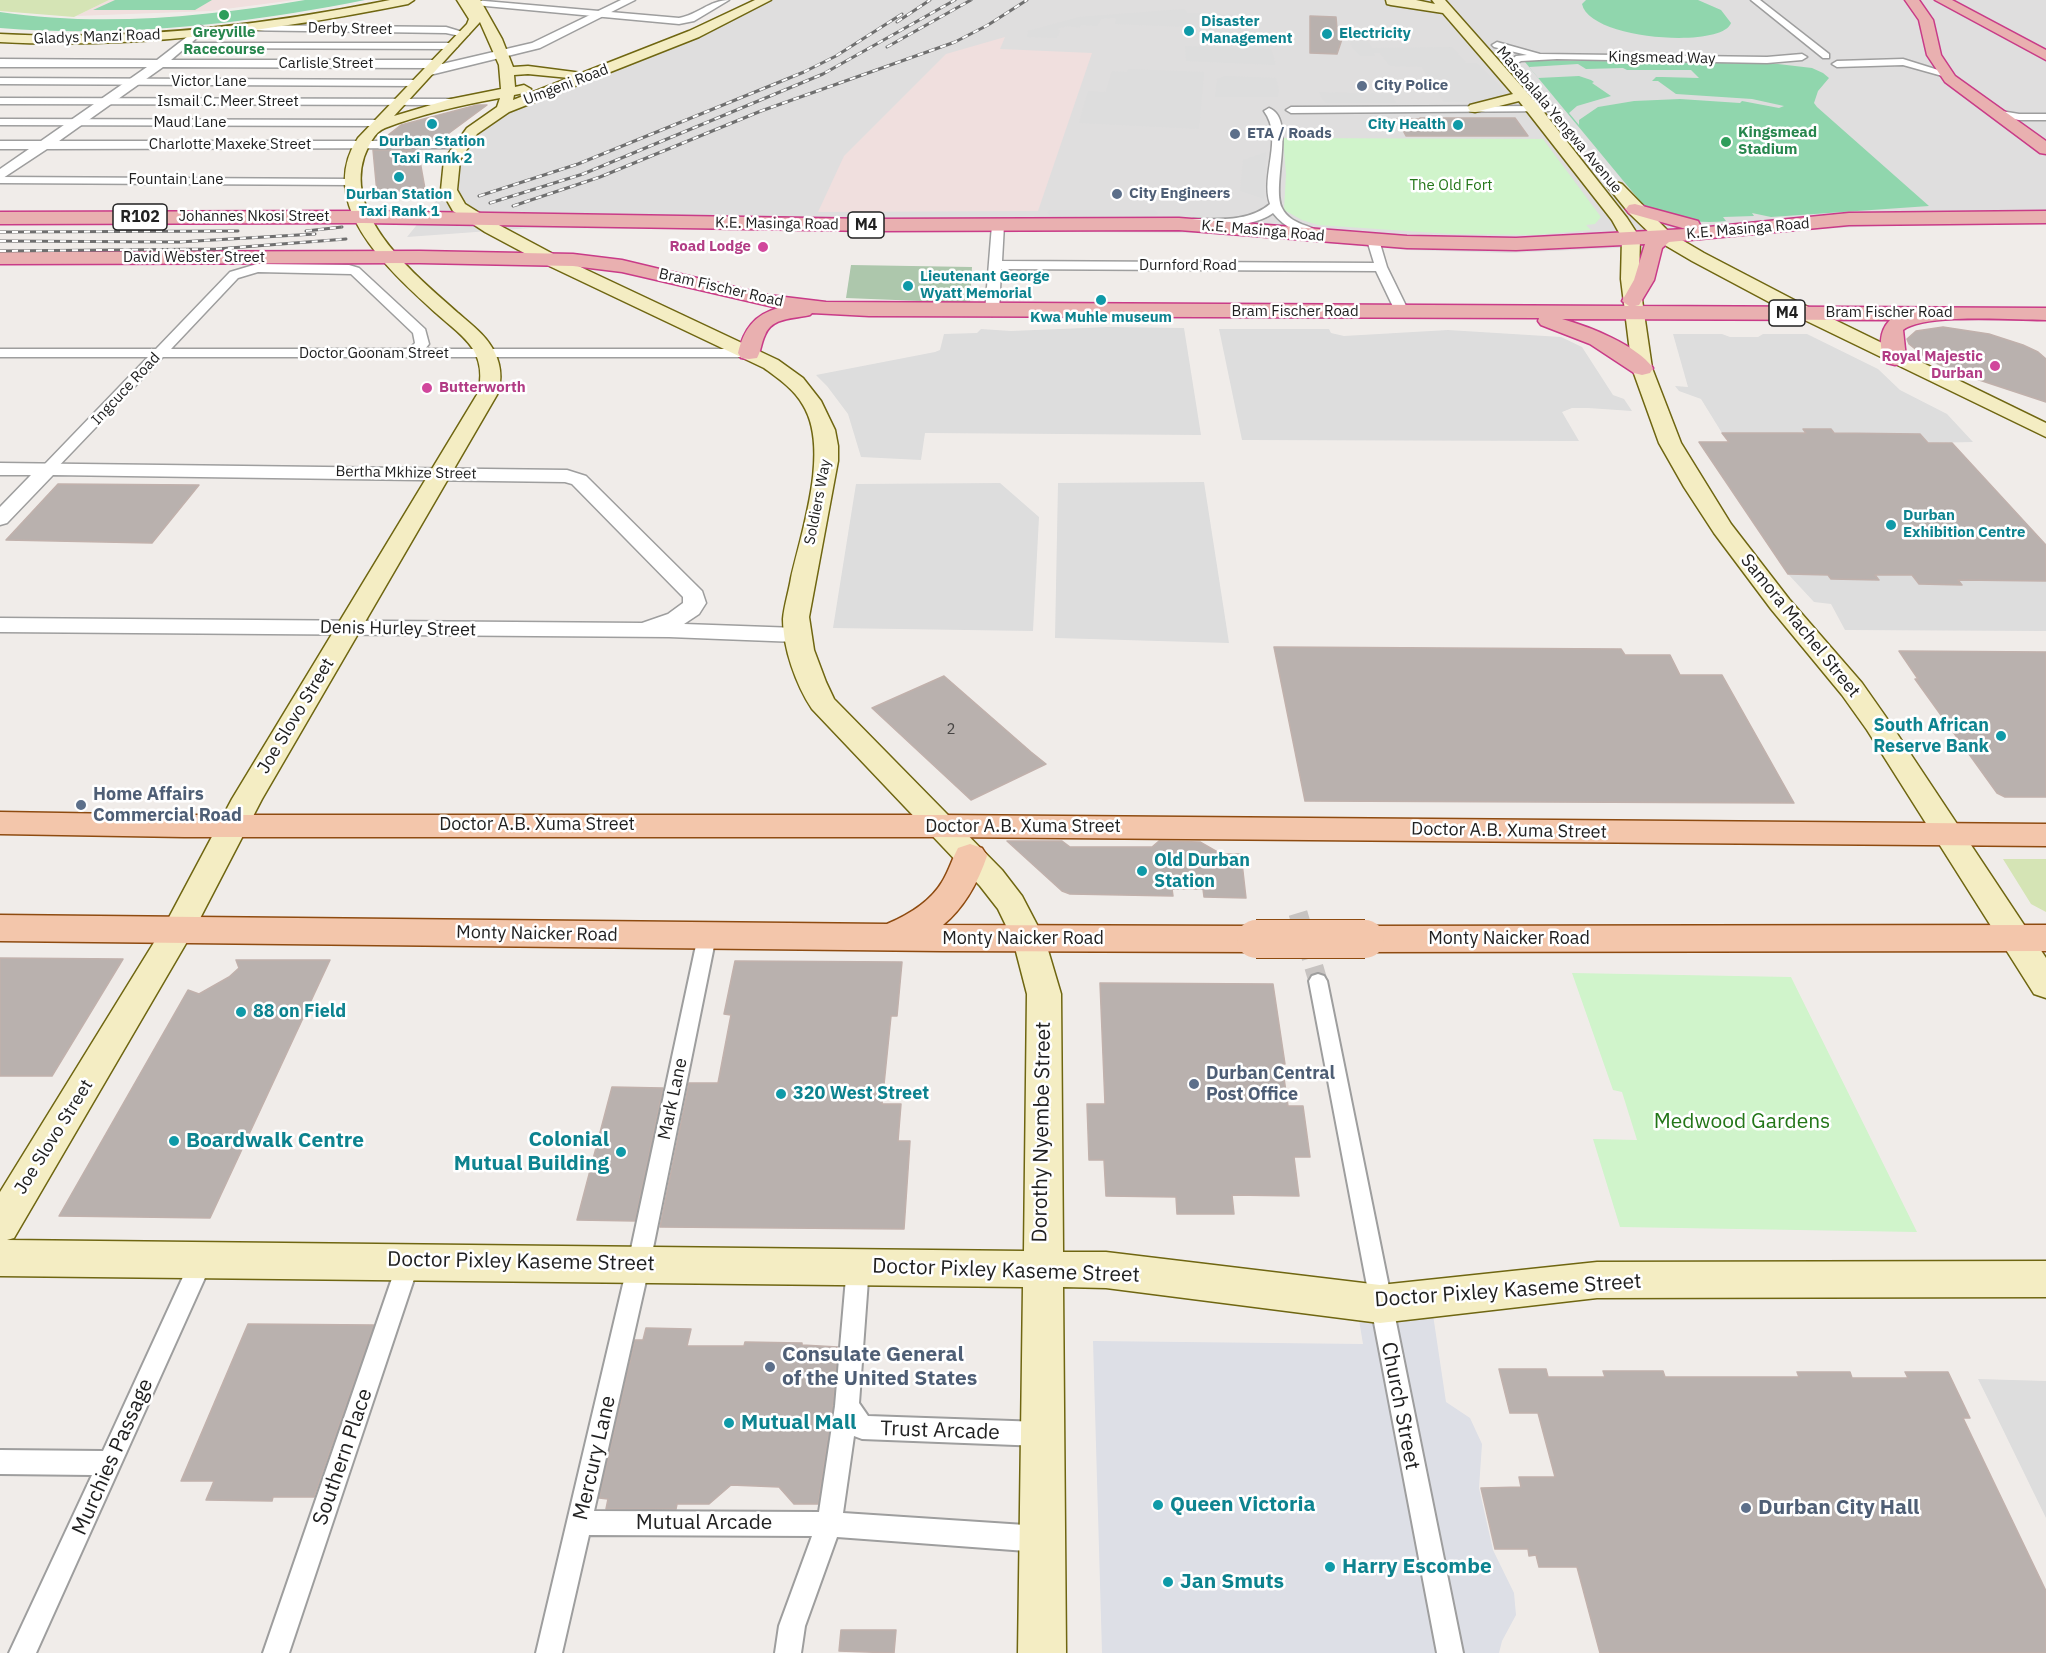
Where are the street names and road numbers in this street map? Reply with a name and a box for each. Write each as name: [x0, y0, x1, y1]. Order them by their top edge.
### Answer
street label: Derby Street: [308, 19, 392, 39]
street label: Gladys Manzi Road: [33, 26, 161, 48]
street label: Masabalala Yengwa Avenue: [1492, 43, 1626, 197]
street label: Kingsmead Way: [1608, 48, 1716, 68]
street label: Carlisle Street: [279, 55, 373, 73]
street label: Umgeni Road: [521, 61, 611, 109]
street label: Victor Lane: [171, 73, 247, 91]
street label: Ismail C. Meer Street: [157, 93, 299, 111]
street label: Maud Lane: [153, 114, 227, 132]
street label: Charlotte Maxeke Street: [149, 136, 311, 154]
street label: Fountain Lane: [129, 171, 223, 189]
road number: R102: [113, 204, 167, 230]
street label: Johannes Nkosi Street: [178, 208, 330, 226]
road number: M4: [848, 212, 884, 238]
street label: K.E. Masinga Road: [715, 214, 839, 234]
street label: K.E. Masinga Road: [1686, 215, 1810, 243]
street label: K.E. Masinga Road: [1201, 217, 1325, 245]
street label: David Webster Street: [123, 249, 265, 267]
street label: Durnford Road: [1139, 257, 1237, 275]
street label: Bram Fischer Road: [657, 265, 785, 311]
road number: M4: [1769, 300, 1805, 326]
street label: Bram Fischer Road: [1231, 303, 1359, 321]
street label: Bram Fischer Road: [1825, 304, 1953, 322]
street label: Doctor Goonam Street: [299, 345, 449, 363]
street label: Ingcuce Road: [88, 349, 164, 429]
street label: Soldiers Way: [801, 458, 835, 546]
street label: Bertha Mkhize Street: [335, 463, 477, 483]
street label: Samora Machel Street: [1736, 550, 1864, 702]
street label: Denis Hurley Street: [320, 617, 476, 641]
street label: Joe Slovo Street: [253, 654, 339, 778]
street label: Doctor A.B. Xuma Street: [439, 814, 635, 836]
street label: Doctor A.B. Xuma Street: [925, 816, 1121, 838]
street label: Doctor A.B. Xuma Street: [1411, 818, 1607, 844]
street label: Monty Naicker Road: [456, 922, 618, 946]
street label: Monty Naicker Road: [942, 928, 1104, 950]
street label: Monty Naicker Road: [1428, 928, 1590, 950]
street label: Dorothy Nyembe Street: [1027, 1021, 1057, 1243]
street label: Mark Lane: [654, 1056, 692, 1142]
street label: Joe Slovo Street: [10, 1076, 98, 1198]
street label: Doctor Pixley Kaseme Street: [387, 1247, 655, 1277]
street label: Doctor Pixley Kaseme Street: [872, 1254, 1140, 1288]
street label: Doctor Pixley Kaseme Street: [1374, 1269, 1642, 1313]
street label: Church Street: [1375, 1340, 1425, 1472]
street label: Murchies Passage: [67, 1375, 159, 1539]
street label: Southern Place: [308, 1385, 378, 1529]
street label: Mercury Lane: [568, 1393, 622, 1523]
street label: Trust Arcade: [880, 1416, 1000, 1446]
street label: Mutual Arcade: [636, 1510, 772, 1536]

